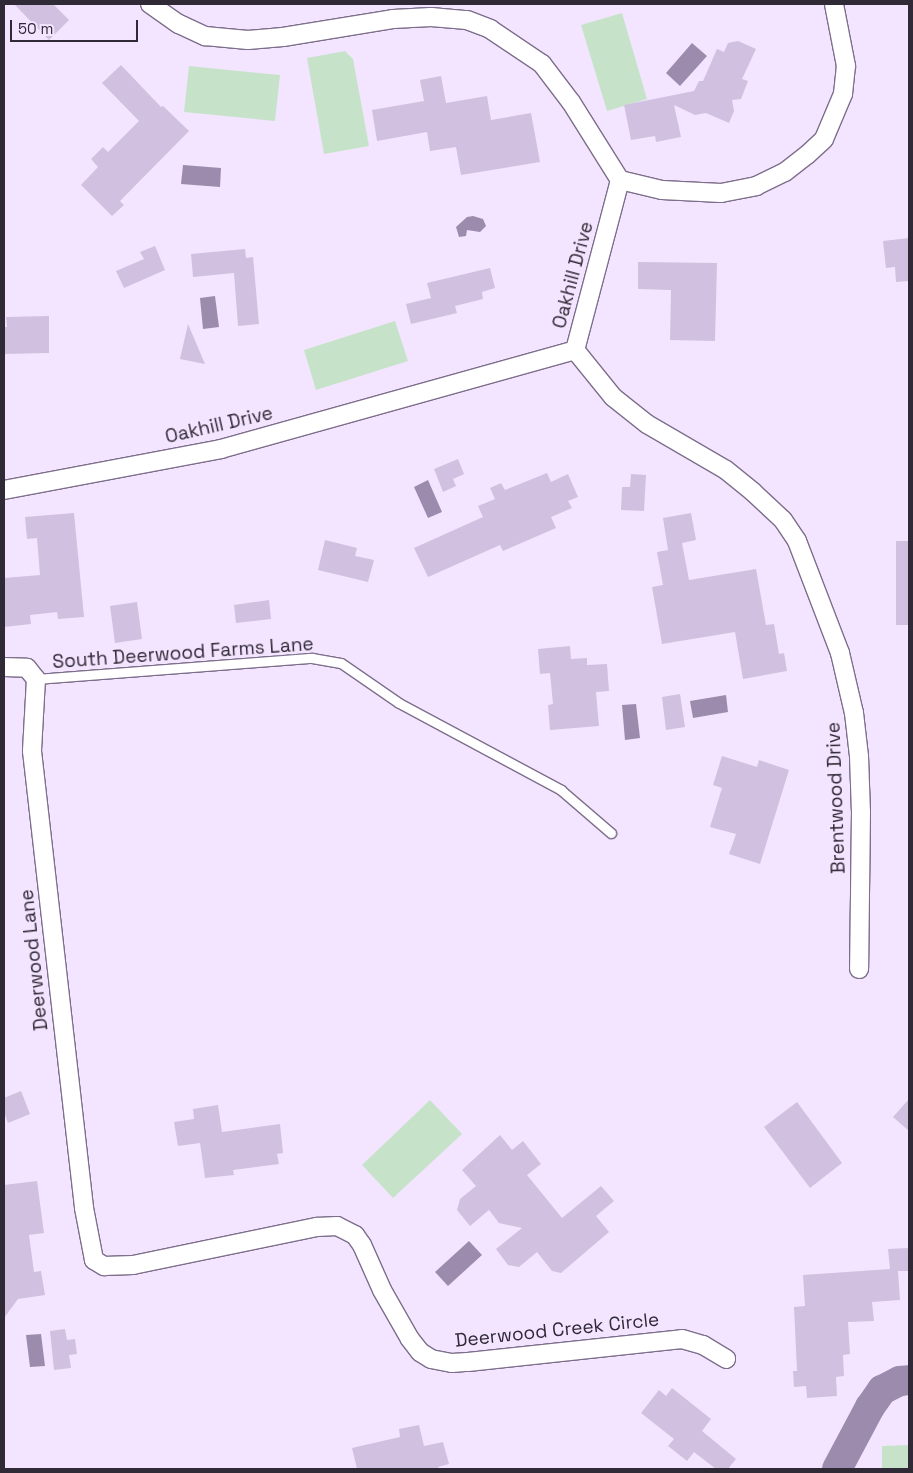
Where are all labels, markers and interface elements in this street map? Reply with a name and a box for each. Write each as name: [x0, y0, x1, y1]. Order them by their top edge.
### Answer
scale bar: [12, 10, 140, 42]
text: 50 m: [18, 19, 53, 38]
street label: Oakhill Drive: [548, 219, 598, 331]
street label: Oakhill Drive: [163, 402, 275, 448]
street label: South Deerwood Farms Lane: [52, 632, 314, 674]
street label: Brentwood Drive: [822, 722, 850, 874]
street label: Deerwood Lane: [15, 888, 53, 1032]
street label: Deerwood Creek Circle: [454, 1308, 660, 1352]

